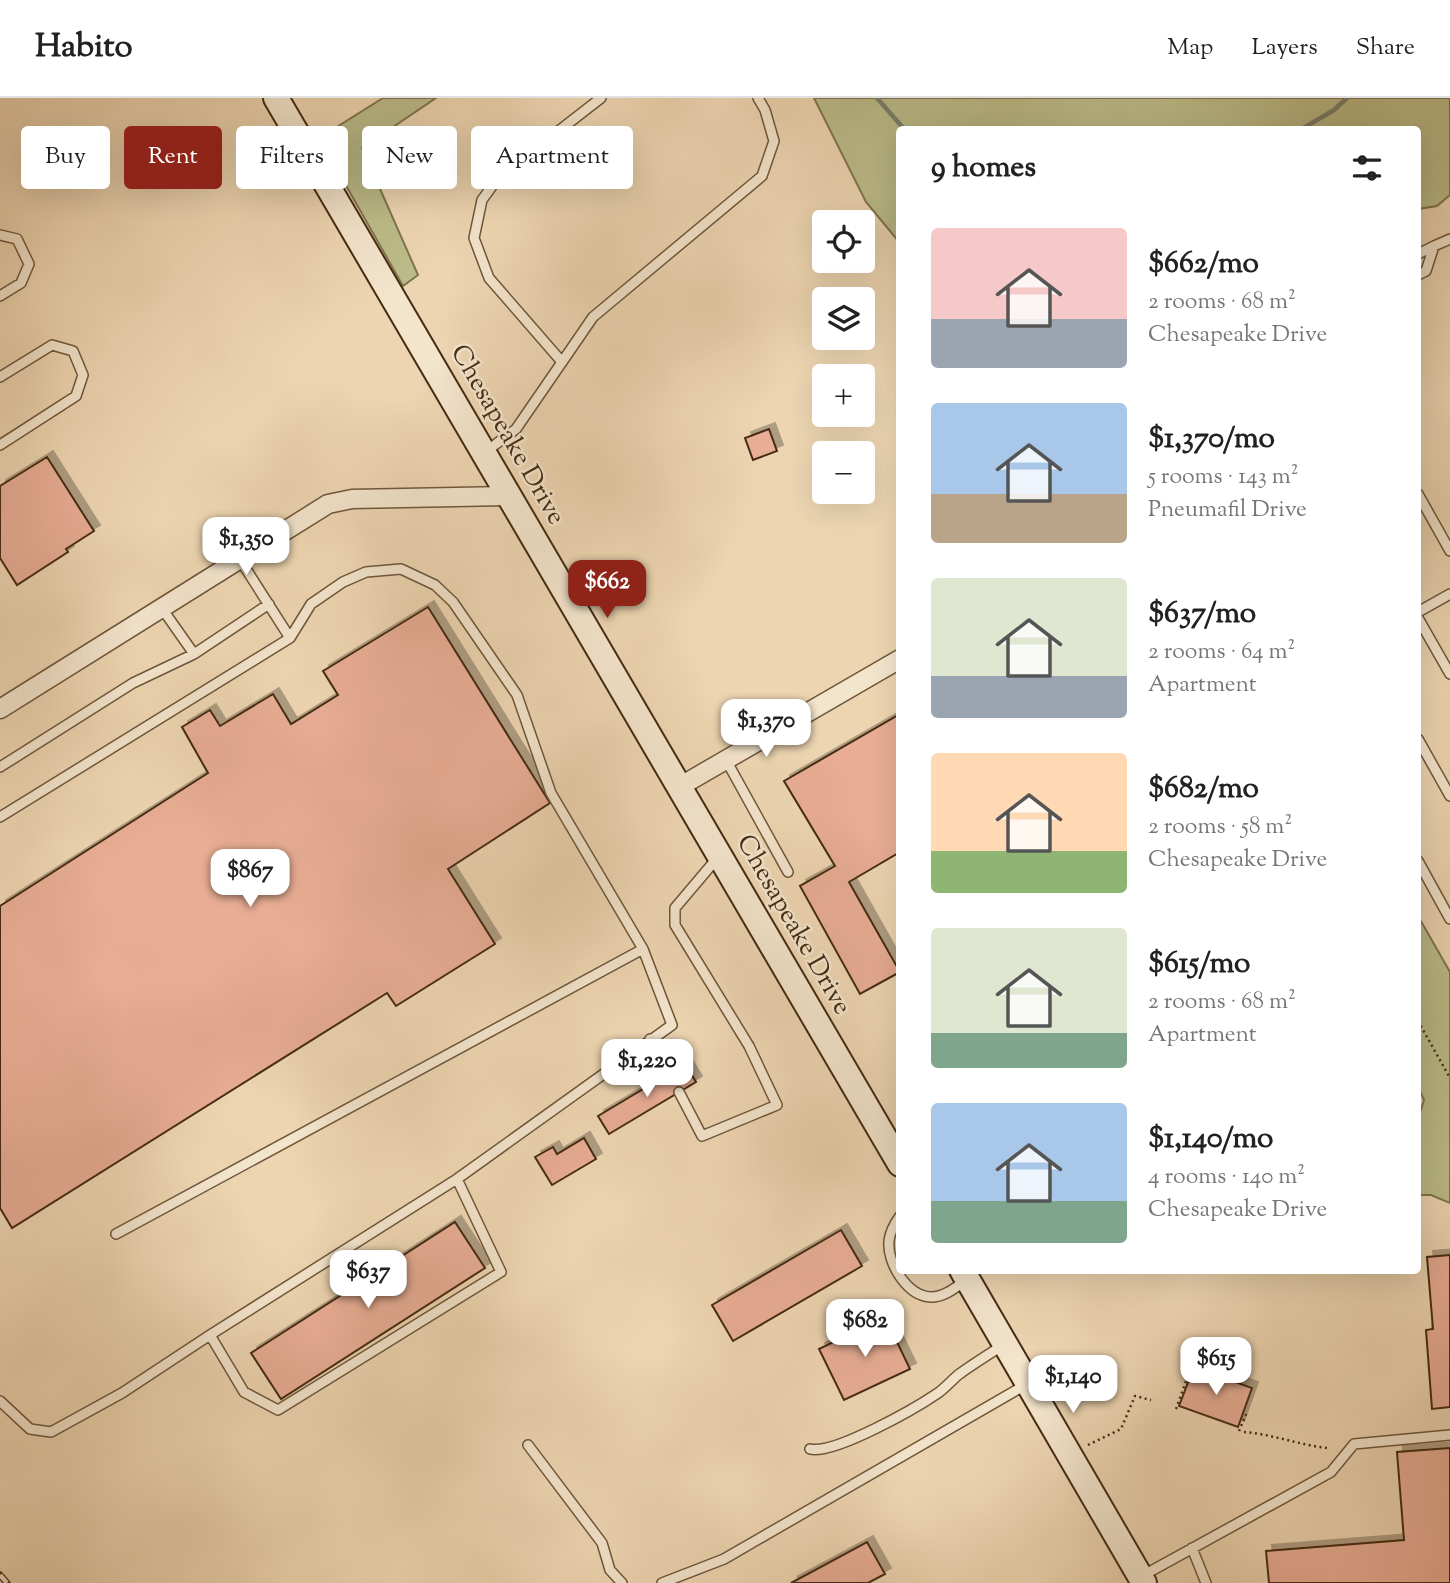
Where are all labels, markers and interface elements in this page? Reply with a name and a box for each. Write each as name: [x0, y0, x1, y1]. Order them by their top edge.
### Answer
text: Habito: [35, 24, 133, 72]
text: Map: [1167, 31, 1213, 65]
text: Layers: [1251, 31, 1318, 65]
text: Share: [1356, 31, 1415, 65]
chip: Buy: [21, 126, 110, 189]
chip: Rent: [124, 126, 222, 189]
chip: Filters: [236, 126, 348, 189]
chip: New: [362, 126, 457, 189]
chip: Apartment: [471, 126, 633, 189]
text: 9 homes: [931, 147, 1036, 190]
icon: filters: [1348, 149, 1386, 187]
map controls: [812, 210, 875, 504]
button: locate: [812, 210, 875, 273]
text: $662/mo: [1148, 243, 1259, 286]
icon: home: [987, 256, 1071, 340]
text: 2 rooms · 68 m²: [1148, 286, 1296, 319]
button: layers: [812, 287, 875, 350]
text: Chesapeake Drive: [1148, 319, 1327, 352]
street label: Chesapeake Drive: [440, 338, 574, 532]
button: +: [812, 364, 875, 427]
text: $1,370/mo: [1148, 418, 1275, 461]
icon: home: [987, 431, 1071, 515]
button: −: [812, 441, 875, 504]
text: 5 rooms · 143 m²: [1148, 461, 1299, 494]
text: Pneumafil Drive: [1148, 494, 1307, 527]
pin: $1,350: [189, 518, 303, 577]
text: $1,350: [218, 523, 274, 556]
pin: $662: [566, 560, 648, 620]
text: $662: [584, 566, 630, 599]
text: $637/mo: [1148, 593, 1256, 636]
icon: home: [987, 606, 1071, 690]
text: 2 rooms · 64 m²: [1148, 636, 1295, 669]
text: Apartment: [1148, 669, 1257, 702]
pin: $1,370: [709, 700, 823, 759]
text: $1,370: [737, 705, 795, 738]
text: $682/mo: [1148, 768, 1259, 811]
icon: home: [987, 781, 1071, 865]
text: 2 rooms · 58 m²: [1148, 811, 1292, 844]
street label: Chesapeake Drive: [726, 828, 860, 1022]
text: Chesapeake Drive: [1148, 844, 1327, 877]
pin: $867: [209, 850, 291, 909]
text: $867: [227, 855, 273, 888]
text: $615/mo: [1148, 943, 1250, 986]
icon: home: [987, 956, 1071, 1040]
text: 2 rooms · 68 m²: [1148, 986, 1296, 1019]
text: Apartment: [1148, 1019, 1257, 1052]
pin: $1,220: [590, 1040, 704, 1099]
text: $1,220: [617, 1045, 677, 1078]
text: $1,140/mo: [1148, 1118, 1273, 1161]
icon: home: [987, 1131, 1071, 1215]
text: 4 rooms · 140 m²: [1148, 1161, 1305, 1194]
text: Chesapeake Drive: [1148, 1194, 1327, 1227]
pin: $637: [327, 1250, 409, 1310]
text: $637: [346, 1256, 390, 1289]
pin: $682: [824, 1300, 906, 1359]
text: $682: [842, 1305, 888, 1338]
pin: $615: [1175, 1338, 1257, 1397]
text: $615: [1196, 1343, 1236, 1376]
pin: $1,140: [1016, 1356, 1130, 1415]
text: $1,140: [1044, 1361, 1102, 1394]

